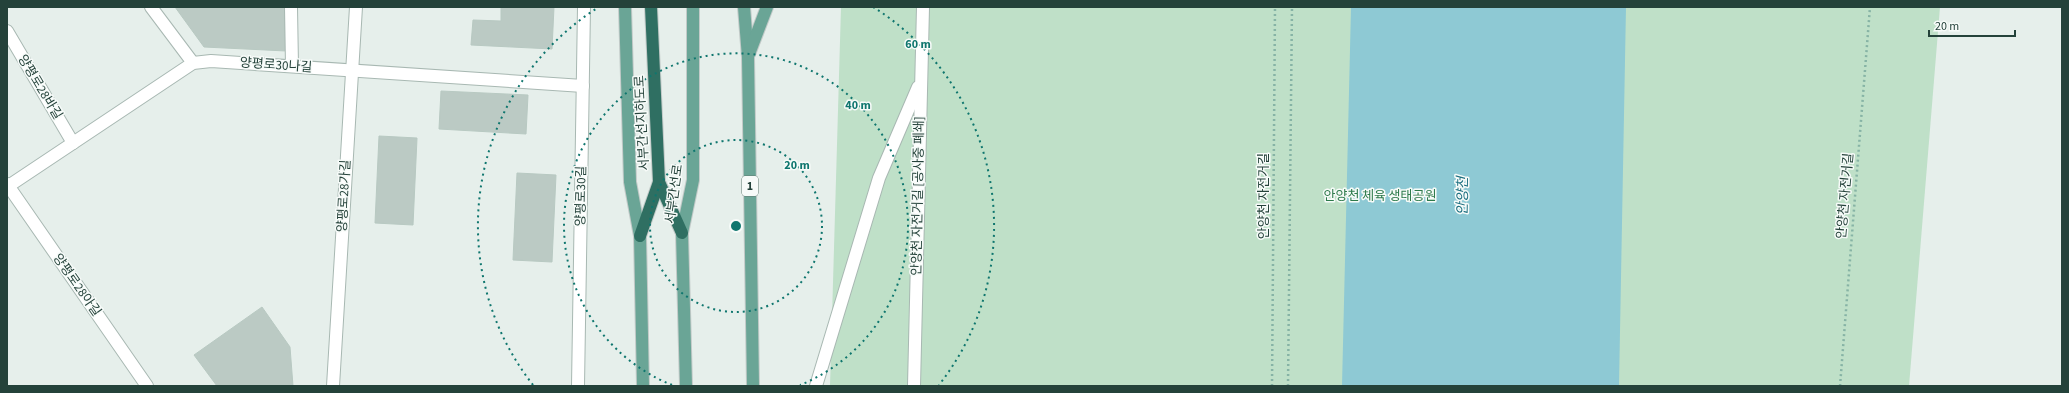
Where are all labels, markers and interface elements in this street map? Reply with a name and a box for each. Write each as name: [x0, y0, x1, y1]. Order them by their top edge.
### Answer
scale bar: [1929, 12, 2015, 38]
text: 20 m: [1935, 18, 1959, 35]
text: 60 m: [905, 36, 931, 53]
street label: 양평로28바길: [14, 51, 66, 123]
street label: 양평로30나길: [239, 53, 313, 77]
street label: 서부간선지하도로: [631, 75, 653, 171]
text: 40 m: [845, 97, 871, 114]
street label: 안양천 자전거길 [공사중 폐쇄]: [908, 116, 928, 276]
street label: 안양천 자전거길: [1832, 152, 1858, 240]
street label: 안양천 자전거길: [1255, 153, 1273, 239]
text: 20 m: [784, 157, 810, 174]
street label: 양평로28가길: [333, 159, 355, 233]
street label: 서부간선로: [661, 163, 687, 225]
street label: 양평로30길: [571, 165, 591, 227]
water label: 안양천: [1453, 175, 1473, 215]
road number: 1: [742, 176, 758, 196]
park label: 안양천 체육 생태공원: [1324, 187, 1436, 205]
centre of rings: [729, 219, 743, 233]
street label: 양평로28아길: [49, 250, 105, 320]

